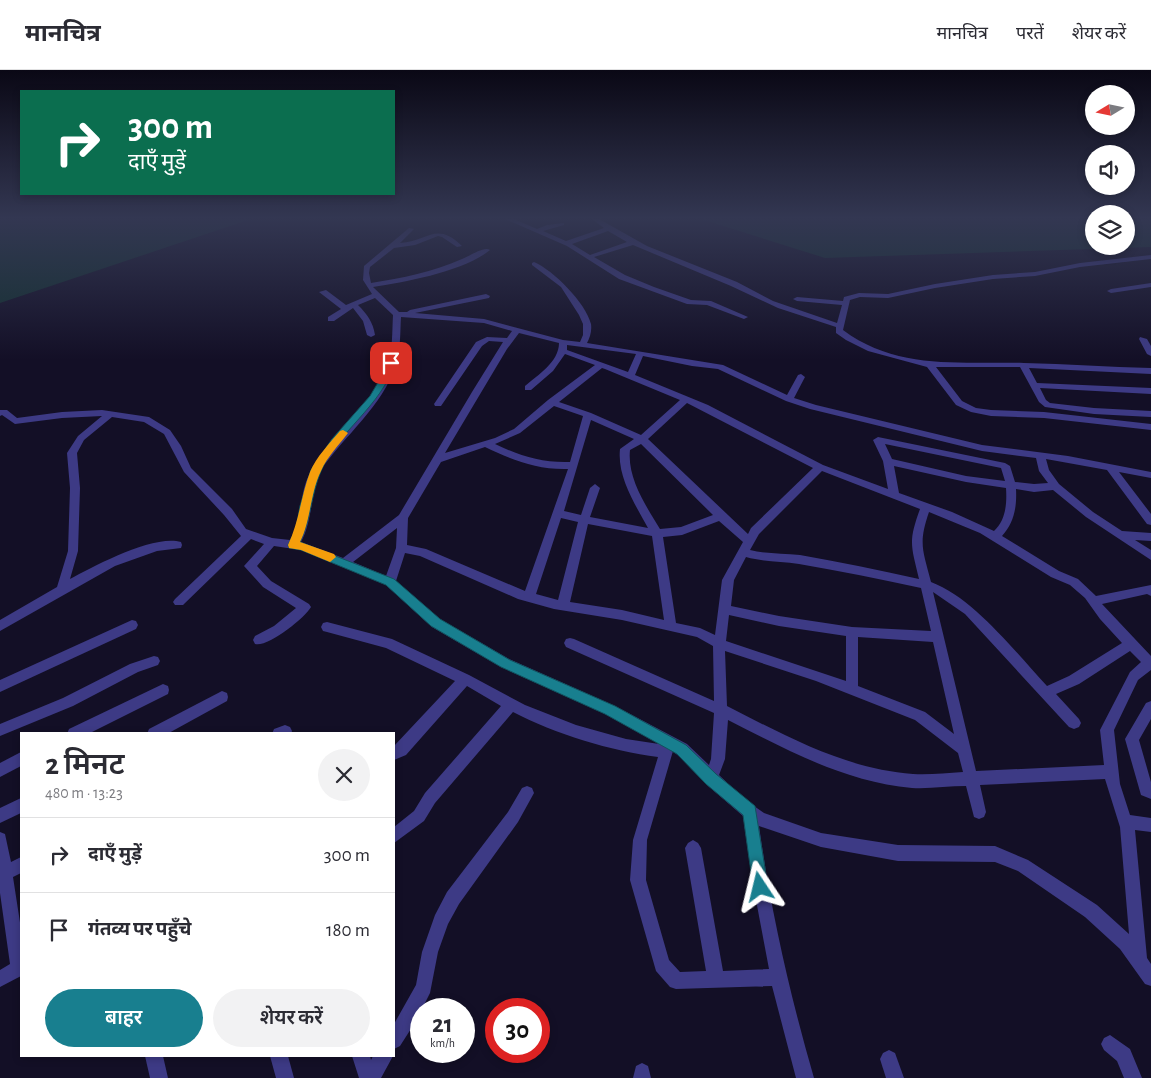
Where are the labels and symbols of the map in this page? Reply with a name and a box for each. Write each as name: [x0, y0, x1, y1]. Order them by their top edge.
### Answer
north arrow: [1085, 85, 1135, 135]
pin: [370, 342, 412, 384]
position arrow: [733, 860, 785, 912]
speed limit sign: 30: [485, 998, 550, 1063]

